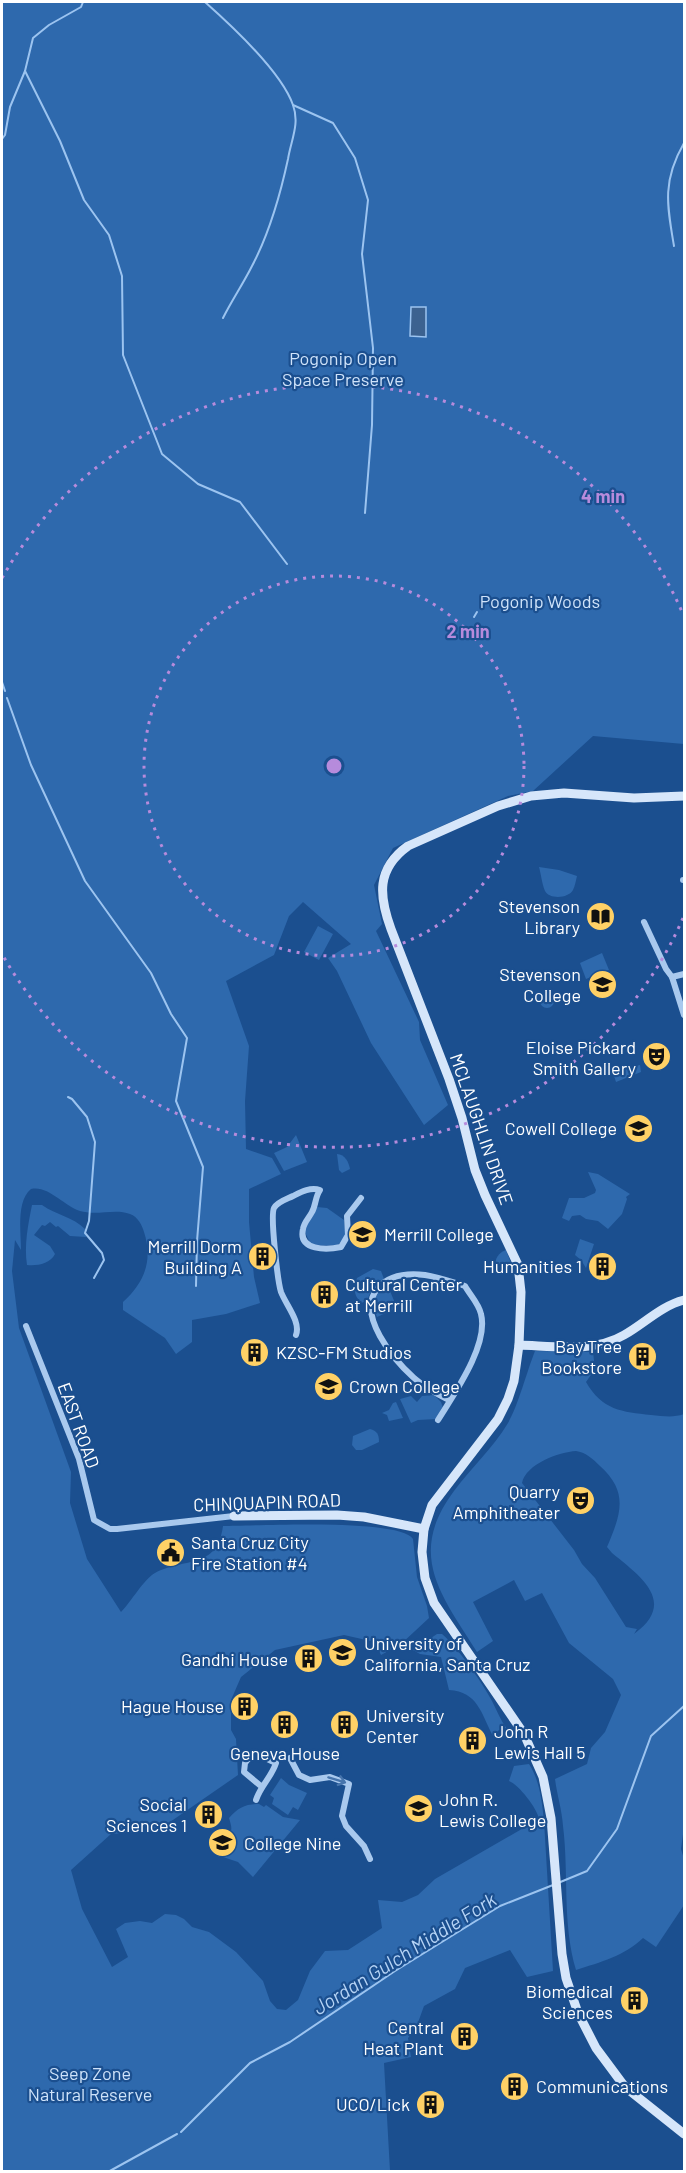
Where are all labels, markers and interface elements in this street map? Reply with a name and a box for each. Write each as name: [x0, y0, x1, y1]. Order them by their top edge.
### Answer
park label: Pogonip Open Space Preserve: [282, 347, 404, 390]
text: 4 min: [581, 485, 625, 507]
park label: Pogonip Woods: [480, 590, 600, 612]
text: 2 min: [446, 620, 490, 642]
centre of rings: [324, 756, 344, 776]
place label: Stevenson Library: [498, 895, 580, 938]
library icon: Stevenson Library: [585, 900, 617, 932]
place label: Stevenson College: [499, 963, 581, 1006]
school or university icon: Stevenson College: [586, 968, 618, 1000]
place label: Eloise Pickard Smith Gallery: [526, 1036, 636, 1079]
theatre icon: Eloise Pickard Smith Gallery: [641, 1041, 673, 1073]
street label: MCLAUGHLIN DRIVE: [446, 1050, 518, 1208]
school or university icon: Cowell College: [622, 1112, 654, 1144]
place label: Cowell College: [505, 1117, 617, 1139]
school or university icon: Merrill College: [347, 1218, 379, 1250]
place label: Merrill College: [384, 1223, 494, 1245]
place label: Merrill Dorm Building A: [148, 1235, 242, 1278]
building icon: Merrill Dorm Building A: [247, 1240, 279, 1272]
building icon: Humanities 1: [587, 1250, 619, 1282]
place label: Humanities 1: [483, 1255, 582, 1277]
place label: Cultural Center at Merrill: [345, 1273, 462, 1316]
building icon: Cultural Center at Merrill: [308, 1278, 340, 1310]
place label: Bay Tree Bookstore: [541, 1335, 622, 1378]
building icon: KZSC-FM Studios: [239, 1336, 271, 1368]
building icon: Bay Tree Bookstore: [627, 1340, 659, 1372]
place label: KZSC-FM Studios: [276, 1341, 412, 1363]
school or university icon: Crown College: [312, 1370, 344, 1402]
place label: Crown College: [349, 1375, 460, 1397]
street label: EAST ROAD: [53, 1379, 105, 1471]
place label: Quarry Amphitheater: [453, 1480, 560, 1523]
theatre icon: Quarry Amphitheater: [565, 1485, 597, 1517]
street label: CHINQUAPIN ROAD: [193, 1488, 341, 1516]
place label: Santa Cruz City Fire Station #4: [191, 1531, 309, 1574]
public building icon: Santa Cruz City Fire Station #4: [154, 1536, 186, 1568]
place label: University of California, Santa Cruz: [364, 1632, 530, 1675]
school or university icon: University of California, Santa Cruz: [327, 1637, 359, 1669]
building icon: Gandhi House: [293, 1643, 325, 1675]
place label: Gandhi House: [181, 1648, 288, 1670]
building icon: Hague House: [229, 1690, 261, 1722]
place label: Hague House: [121, 1695, 224, 1717]
place label: University Center: [366, 1704, 444, 1747]
building icon: Geneva House: [269, 1708, 301, 1740]
building icon: University Center: [329, 1709, 361, 1741]
place label: John R Lewis Hall 5: [494, 1720, 586, 1763]
building icon: John R Lewis Hall 5: [457, 1725, 489, 1757]
place label: Geneva House: [230, 1742, 340, 1764]
one-way arrow: [327, 1775, 346, 1786]
place label: John R. Lewis College: [439, 1788, 546, 1831]
place label: Social Sciences 1: [106, 1793, 187, 1836]
school or university icon: John R. Lewis College: [402, 1793, 434, 1825]
building icon: Social Sciences 1: [192, 1798, 224, 1830]
school or university icon: College Nine: [207, 1827, 239, 1859]
place label: College Nine: [244, 1832, 341, 1854]
water label: Jordan Gulch Middle Fork: [308, 1887, 500, 2019]
place label: Biomedical Sciences: [526, 1980, 613, 2023]
building icon: Biomedical Sciences: [618, 1985, 650, 2017]
place label: Central Heat Plant: [363, 2016, 444, 2059]
building icon: Central Heat Plant: [449, 2021, 481, 2053]
park label: Seep Zone Natural Reserve: [28, 2062, 152, 2105]
building icon: Communications: [499, 2070, 531, 2102]
place label: Communications: [536, 2075, 668, 2097]
building icon: UCO/Lick: [415, 2088, 447, 2120]
place label: UCO/Lick: [336, 2093, 410, 2115]

